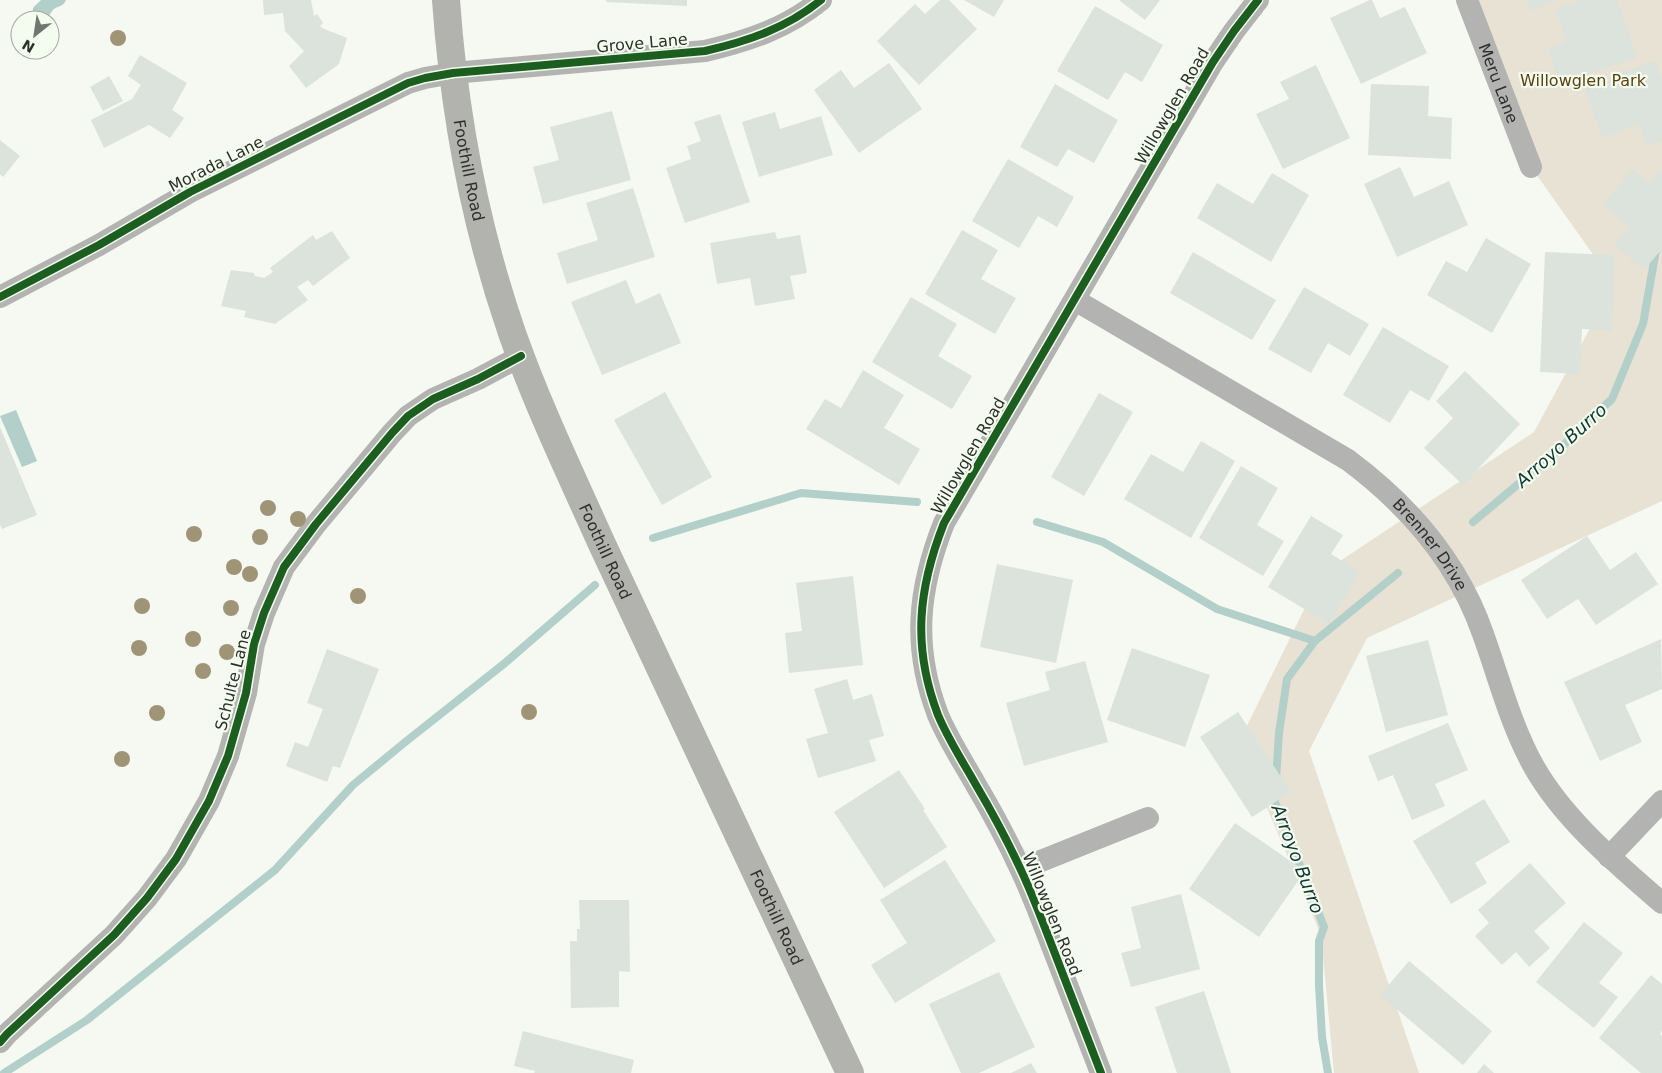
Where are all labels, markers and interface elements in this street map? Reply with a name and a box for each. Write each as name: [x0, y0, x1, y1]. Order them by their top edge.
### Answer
north arrow: [10, 10, 60, 60]
street label: Grove Lane: [596, 30, 688, 56]
text: N: [19, 36, 38, 56]
street label: Meru Lane: [1475, 40, 1523, 126]
street label: Willowglen Road: [1131, 44, 1213, 168]
park label: Willowglen Park: [1520, 71, 1647, 90]
street label: Foothill Road: [450, 118, 489, 223]
street label: Morada Lane: [165, 132, 267, 196]
street label: Willowglen Road: [927, 394, 1009, 518]
water label: Arroyo Burro: [1510, 399, 1611, 492]
street label: Brenner Drive: [1389, 494, 1472, 594]
street label: Foothill Road: [575, 500, 636, 602]
street label: Schulte Lane: [211, 627, 255, 733]
water label: Arroyo Burro: [1267, 801, 1328, 916]
street label: Willowglen Road: [1019, 849, 1085, 979]
street label: Foothill Road: [746, 866, 807, 968]

